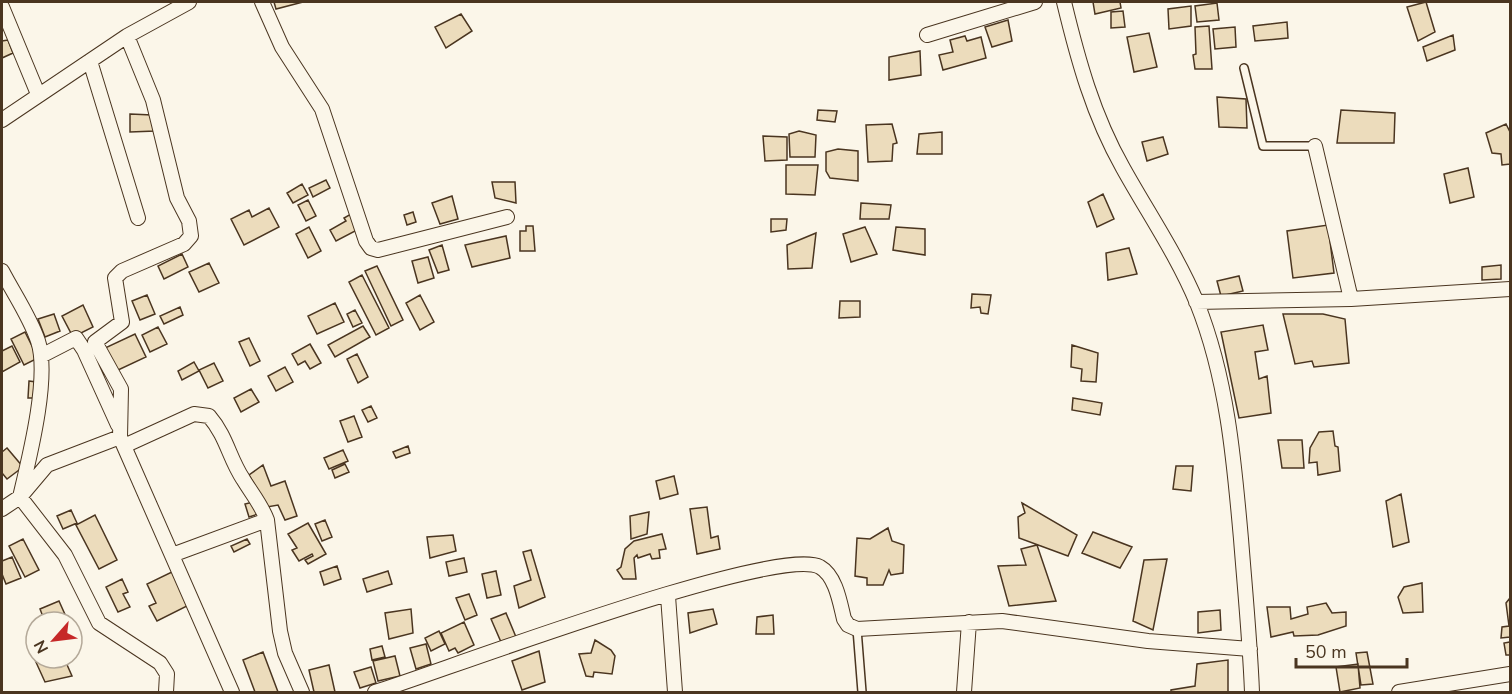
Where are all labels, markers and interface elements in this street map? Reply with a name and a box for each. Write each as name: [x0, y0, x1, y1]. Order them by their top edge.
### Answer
north arrow: [24, 610, 84, 670]
scale bar: [1296, 631, 1407, 669]
text: N: [29, 636, 54, 657]
text: 50 m: [1305, 640, 1347, 664]

